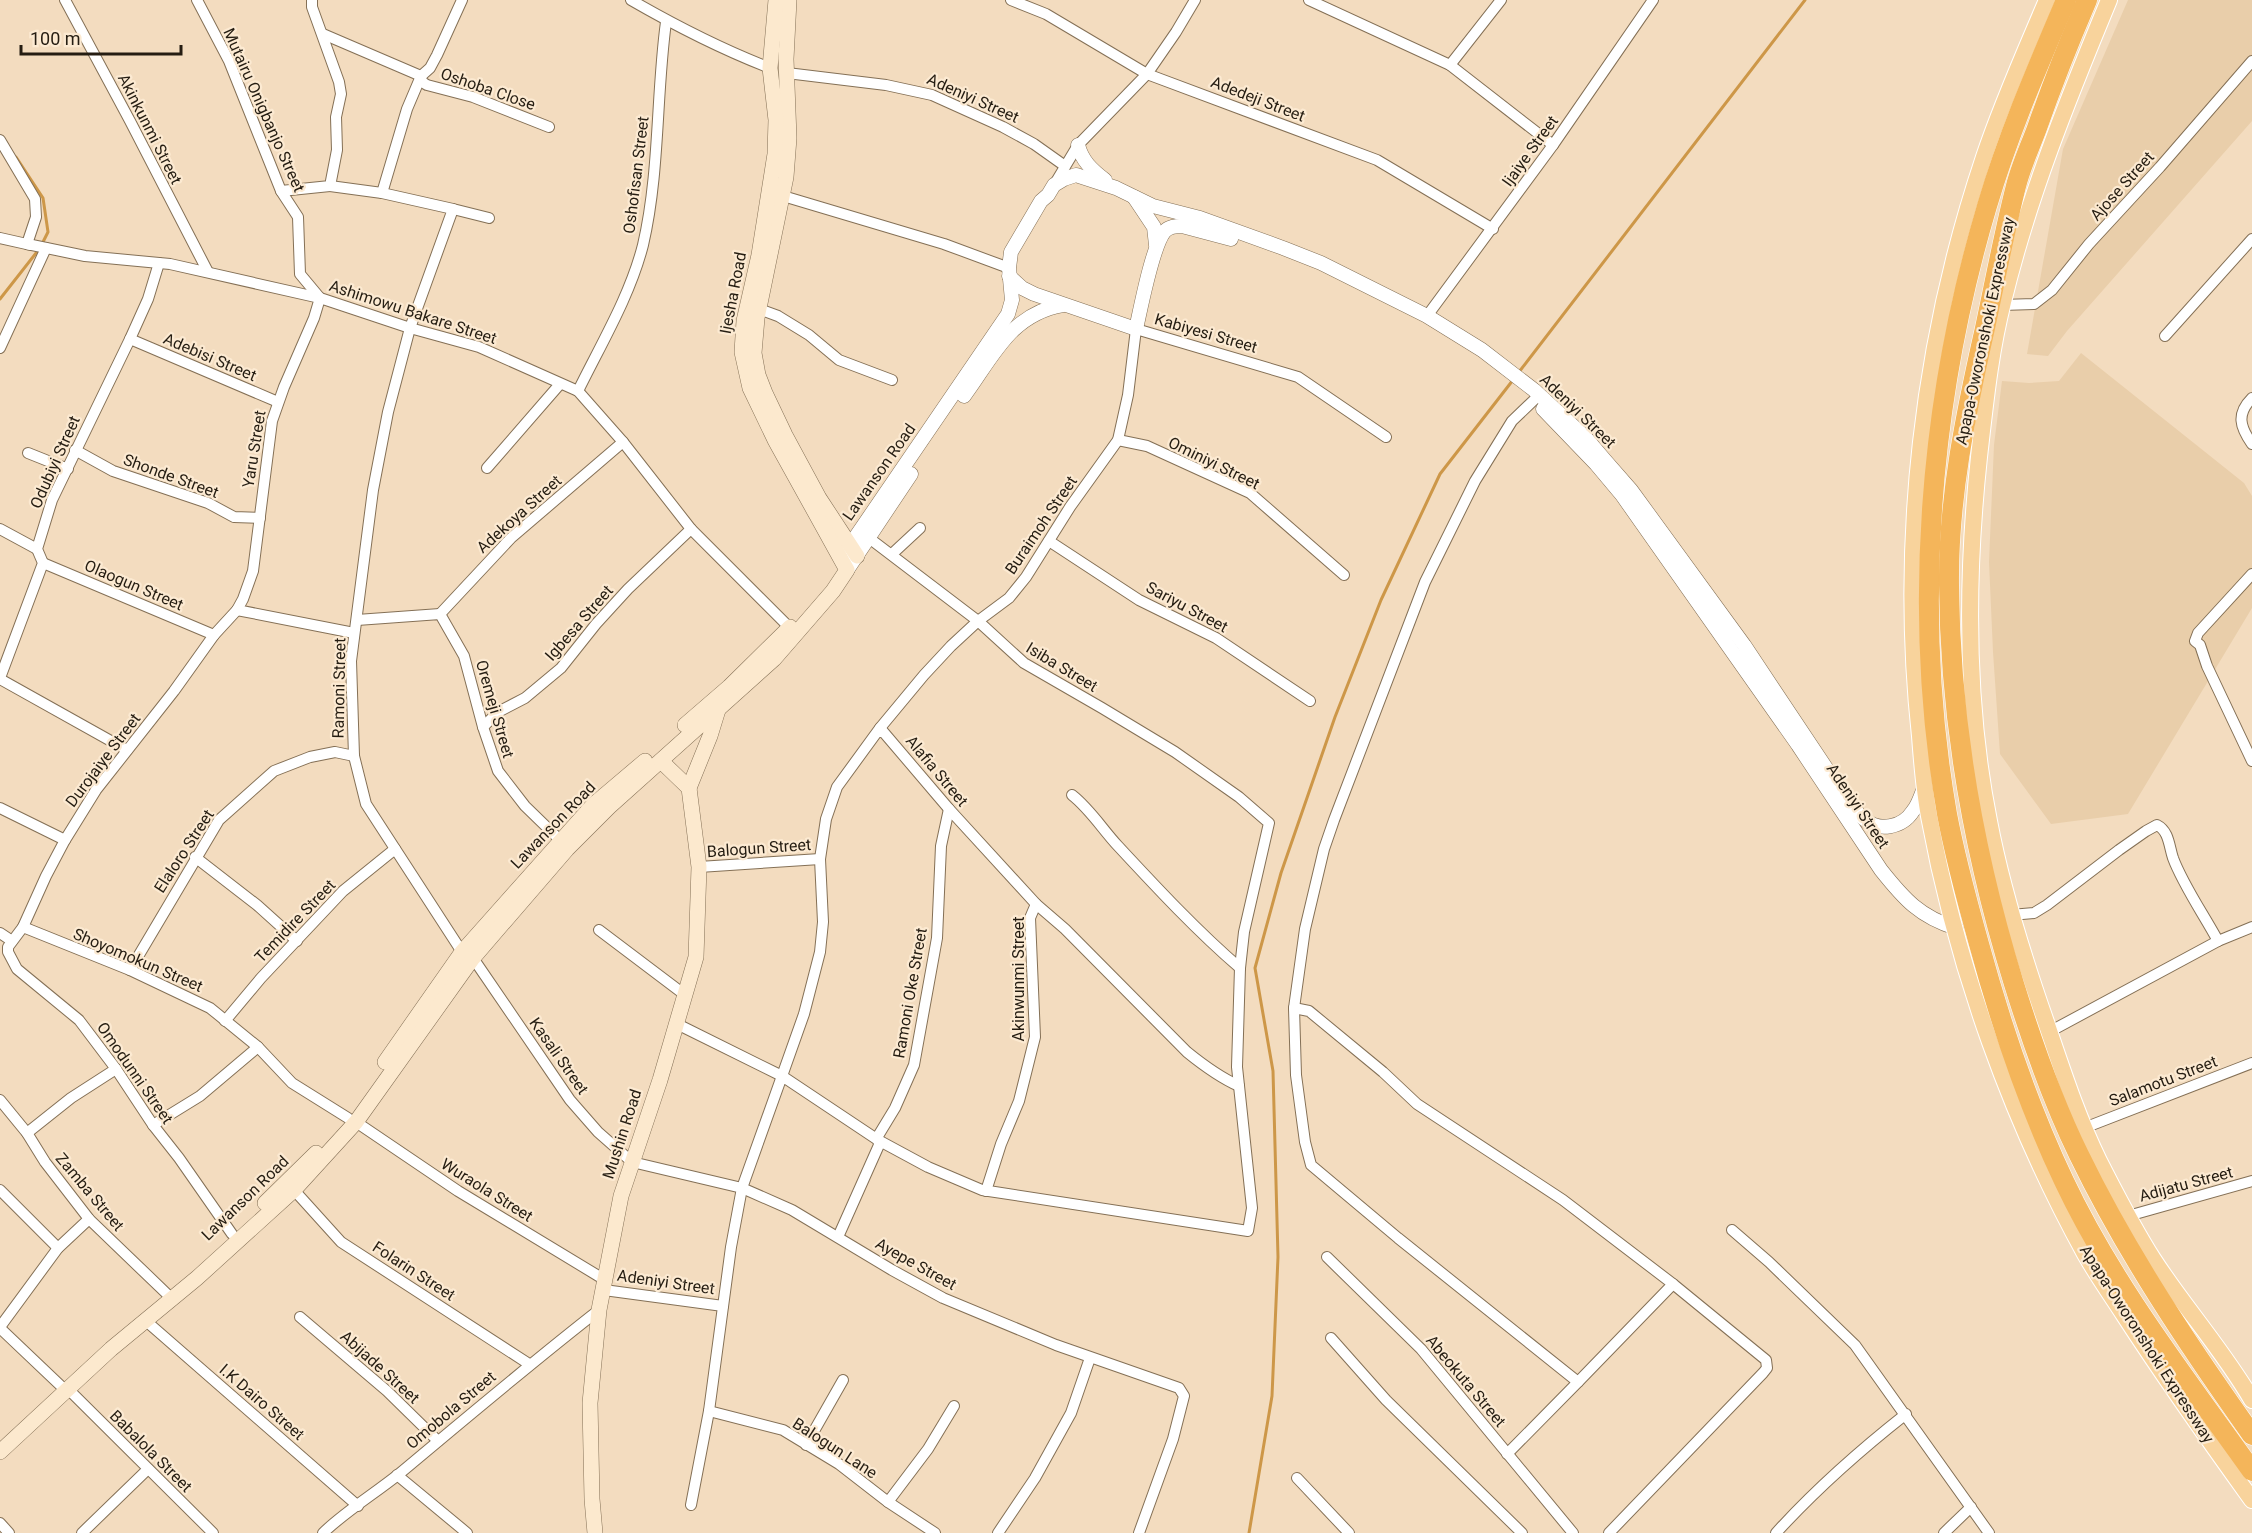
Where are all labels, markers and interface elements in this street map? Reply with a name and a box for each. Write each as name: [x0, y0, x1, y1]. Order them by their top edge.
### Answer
scale bar: [21, 18, 182, 56]
street label: Mutairu Onigbanjo Street: [219, 25, 309, 195]
text: 100 m: [30, 28, 81, 49]
street label: Oshoba Close: [438, 64, 538, 114]
street label: Adeniyi Street: [924, 69, 1022, 127]
street label: Akinkunmi Street: [114, 71, 186, 187]
street label: Adedeji Street: [1208, 72, 1308, 126]
street label: Ijaiye Street: [1498, 112, 1562, 190]
street label: Oshofisan Street: [619, 115, 653, 235]
street label: Ajose Street: [2086, 148, 2158, 224]
street label: Apapa-Oworonshoki Expressway: [1952, 215, 2019, 447]
street label: Ijesha Road: [716, 250, 750, 336]
street label: Ashimowu Bakare Street: [327, 276, 499, 348]
street label: Kabiyesi Street: [1152, 309, 1260, 357]
street label: Adebisi Street: [161, 329, 259, 385]
street label: Adeniyi Street: [1536, 370, 1620, 452]
street label: Yaru Street: [239, 409, 269, 489]
street label: Odubiyi Street: [26, 413, 84, 511]
street label: Lawanson Road: [839, 420, 919, 524]
street label: Ominiyi Street: [1165, 433, 1263, 493]
street label: Shonde Street: [121, 450, 221, 502]
street label: Adekoya Street: [473, 471, 565, 557]
street label: Buraimoh Street: [1001, 472, 1081, 578]
street label: Olaogun Street: [82, 556, 186, 614]
street label: Sariyu Street: [1143, 577, 1231, 637]
street label: Igbesa Street: [541, 581, 617, 665]
street label: Ramoni Street: [329, 638, 349, 738]
street label: Isiba Street: [1023, 638, 1101, 696]
street label: Oremeji Street: [472, 658, 518, 760]
street label: Durojaiye Street: [62, 709, 144, 811]
street label: Alafia Street: [902, 732, 972, 810]
street label: Adeniyi Street: [1823, 760, 1893, 852]
street label: Lawanson Road: [507, 777, 599, 873]
street label: Elaloro Street: [150, 806, 218, 896]
street label: Balogun Street: [706, 835, 812, 861]
street label: Temidire Street: [251, 876, 339, 966]
street label: Akinwunmi Street: [1009, 916, 1028, 1042]
street label: Shoyomokun Street: [70, 924, 206, 996]
street label: Ramoni Oke Street: [889, 926, 931, 1060]
street label: Kasali Street: [526, 1014, 592, 1098]
street label: Omodunni Street: [93, 1019, 177, 1127]
street label: Salamotu Street: [2106, 1052, 2220, 1110]
street label: Mushin Road: [599, 1087, 645, 1181]
street label: Zamba Street: [52, 1149, 128, 1235]
street label: Lawanson Road: [197, 1152, 293, 1244]
street label: Wuraola Street: [438, 1154, 536, 1226]
street label: Adijatu Street: [2137, 1162, 2235, 1206]
street label: Ayepe Street: [872, 1234, 960, 1294]
street label: Folarin Street: [369, 1237, 459, 1305]
street label: Apapa-Oworonshoki Expressway: [2076, 1241, 2218, 1447]
street label: Adeniyi Street: [616, 1266, 716, 1298]
street label: Abijade Street: [337, 1327, 423, 1407]
street label: Abeokuta Street: [1422, 1331, 1510, 1431]
street label: I.K Dairo Street: [216, 1360, 308, 1444]
street label: Omobola Street: [402, 1367, 500, 1453]
street label: Babalola Street: [106, 1406, 196, 1496]
street label: Balogun Lane: [789, 1414, 881, 1482]

